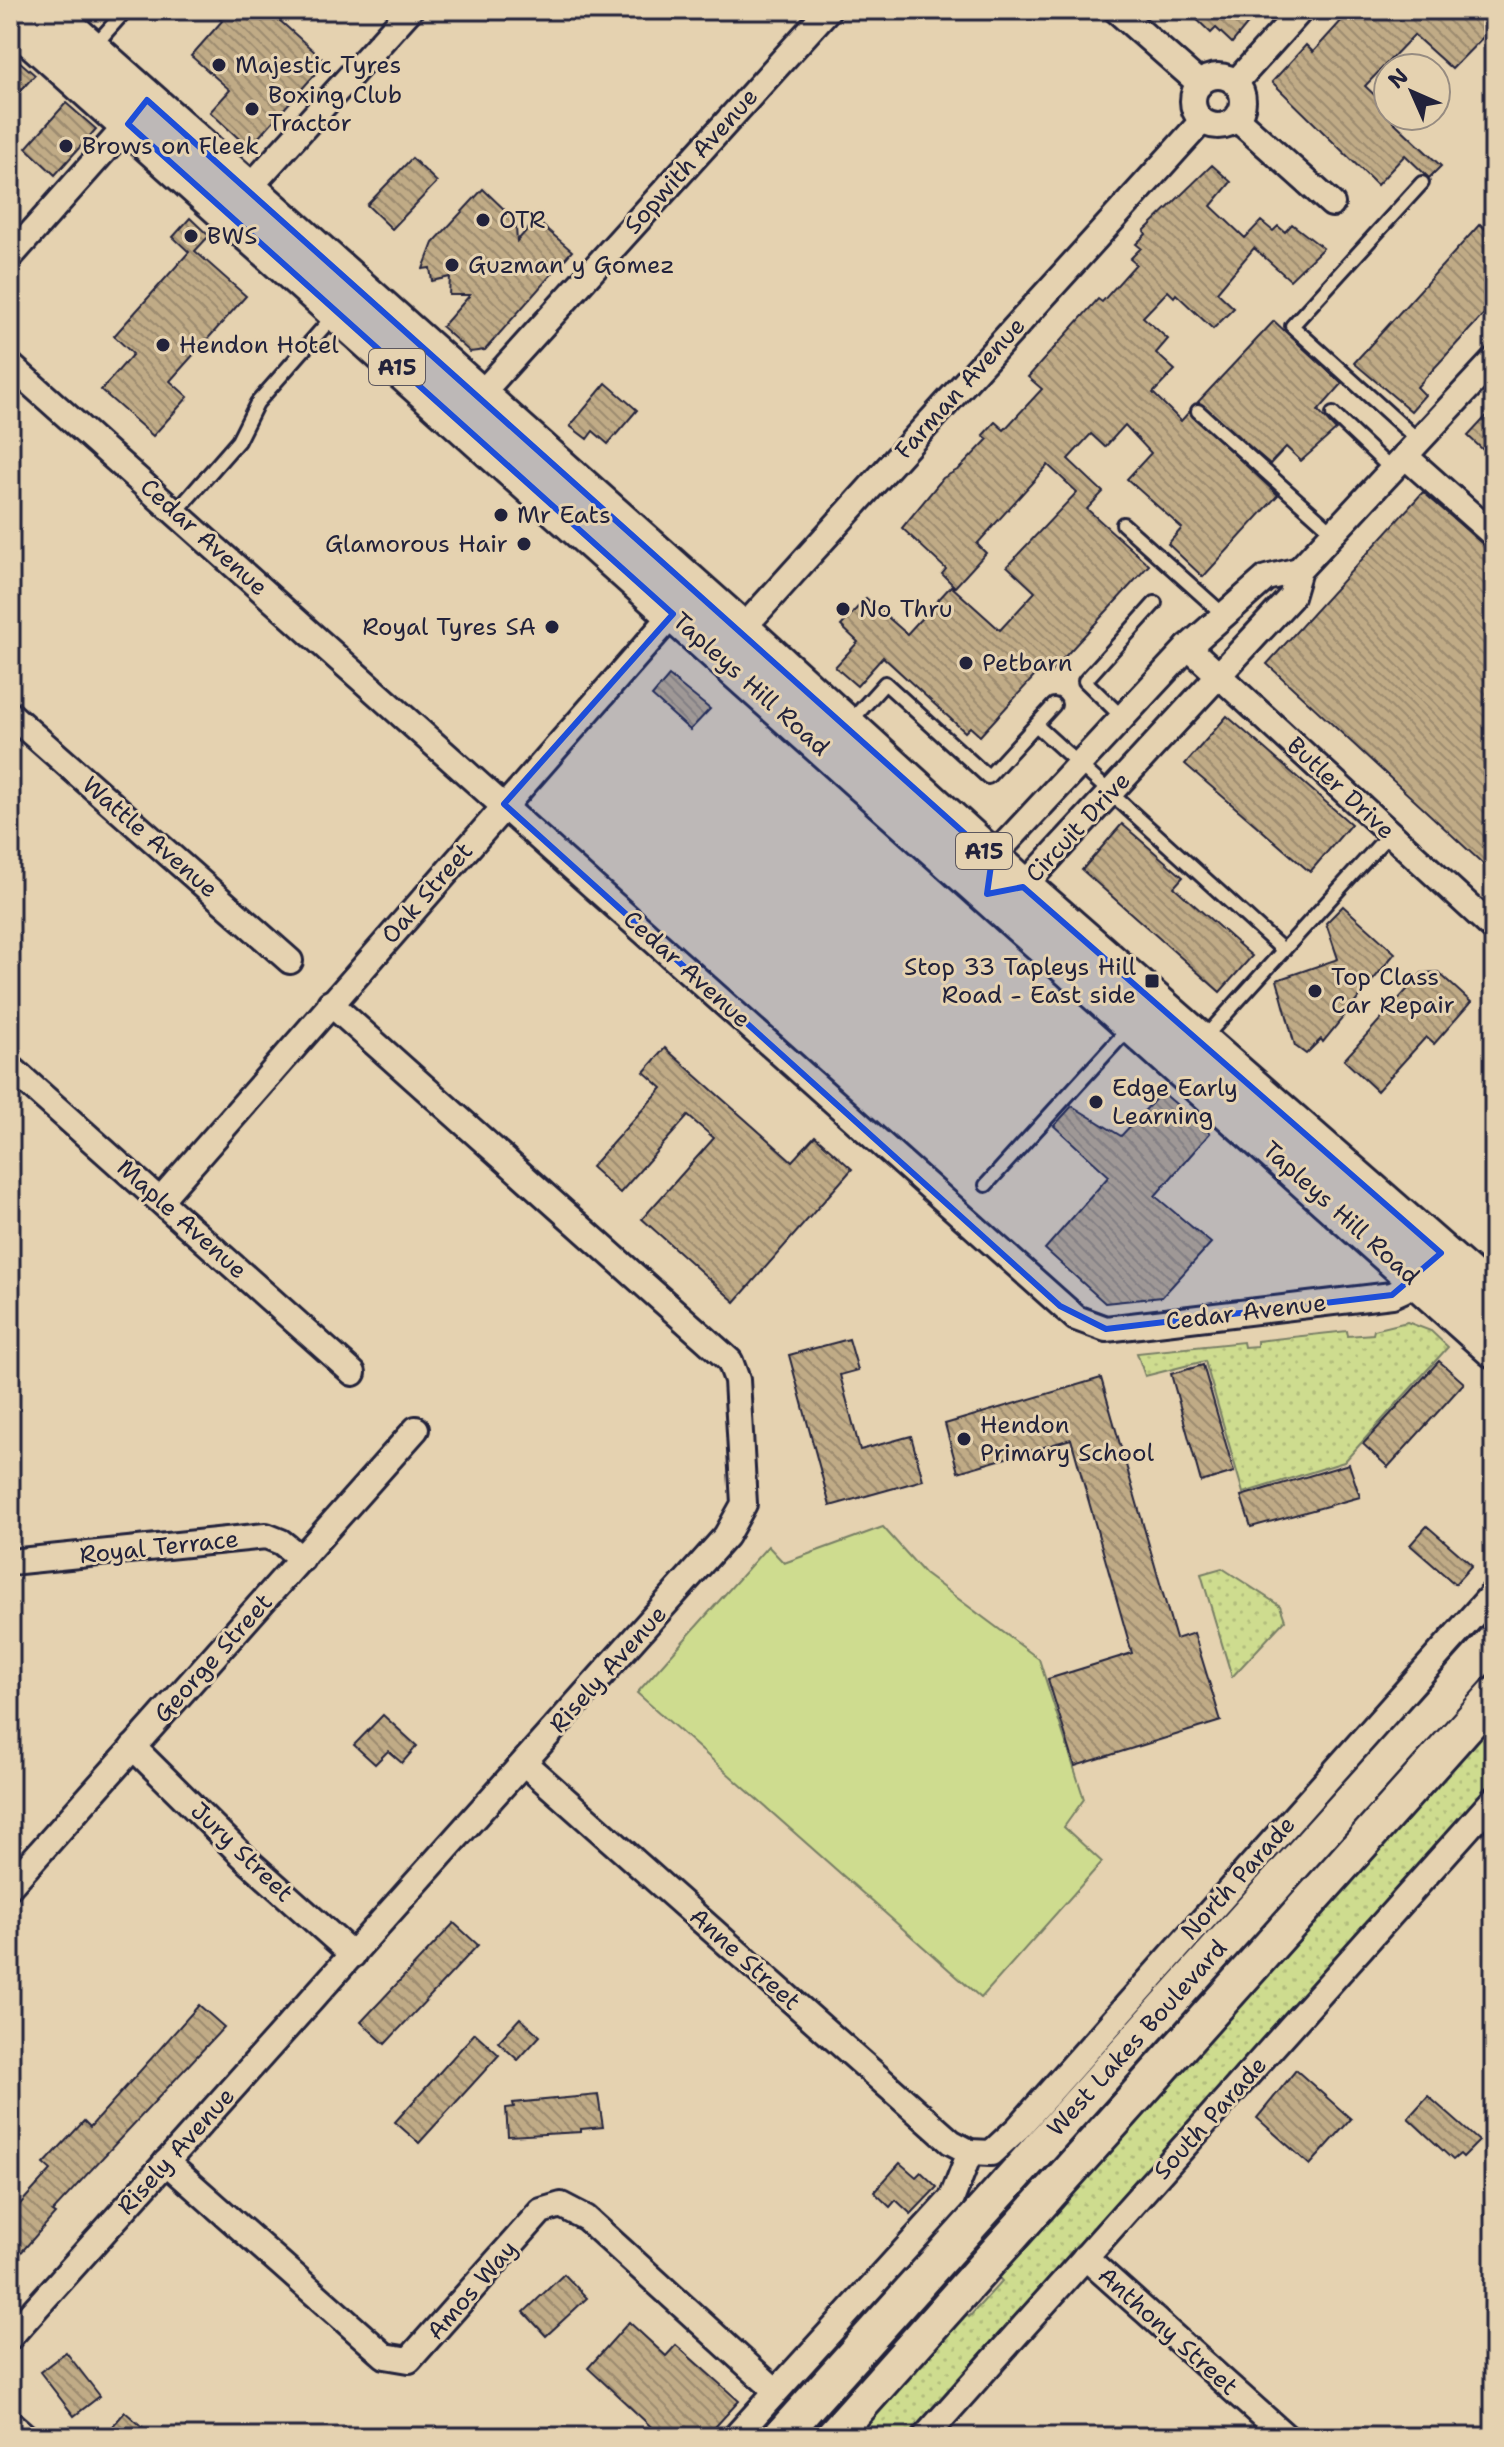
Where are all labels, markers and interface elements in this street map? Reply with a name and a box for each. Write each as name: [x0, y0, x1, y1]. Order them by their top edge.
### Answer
place label: Majestic Tyres: [235, 49, 401, 81]
north arrow: [1372, 52, 1452, 132]
marker: Majestic Tyres: [210, 56, 228, 74]
text: N: [1382, 62, 1415, 95]
place label: Boxing Club Tractor: [268, 79, 402, 139]
street label: Sopwith Avenue: [617, 81, 765, 241]
marker: Boxing Club Tractor: [243, 100, 261, 118]
place label: Brows on Fleek: [82, 130, 259, 162]
marker: Brows on Fleek: [57, 137, 75, 155]
place label: OTR: [499, 204, 546, 236]
marker: OTR: [474, 211, 492, 229]
place label: BWS: [207, 220, 258, 252]
marker: BWS: [182, 227, 200, 245]
place label: Guzman y Gomez: [468, 249, 675, 281]
marker: Guzman y Gomez: [443, 256, 461, 274]
street label: Farman Avenue: [888, 310, 1032, 466]
place label: Hendon Hotel: [179, 329, 340, 361]
marker: Hendon Hotel: [154, 336, 172, 354]
road number: A15: [369, 349, 425, 385]
street label: Cedar Avenue: [133, 471, 275, 603]
place label: Mr Eats: [517, 499, 611, 531]
marker: Mr Eats: [492, 506, 510, 524]
place label: Glamorous Hair: [325, 528, 508, 560]
marker: Glamorous Hair: [515, 535, 533, 553]
place label: No Thru: [859, 593, 953, 625]
marker: No Thru: [834, 600, 852, 618]
street label: Tapleys Hill Road: [666, 605, 836, 763]
place label: Royal Tyres SA: [362, 611, 536, 643]
marker: Royal Tyres SA: [543, 618, 561, 636]
place label: Petbarn: [982, 647, 1072, 679]
marker: Petbarn: [957, 654, 975, 672]
street label: Butler Drive: [1280, 730, 1402, 846]
street label: Circuit Drive: [1019, 765, 1137, 889]
street label: Wattle Avenue: [75, 769, 225, 905]
road number: A15: [956, 833, 1012, 869]
street label: Oak Street: [374, 835, 480, 951]
street label: Cedar Avenue: [616, 903, 758, 1035]
place label: Stop 33 Tapleys Hill Road - East side: [904, 951, 1137, 1011]
place label: Top Class Car Repair: [1331, 961, 1455, 1021]
marker: Stop 33 Tapleys Hill Road - East side: [1143, 972, 1161, 990]
marker: Top Class Car Repair: [1306, 982, 1324, 1000]
place label: Edge Early Learning: [1112, 1072, 1238, 1132]
marker: Edge Early Learning: [1087, 1093, 1105, 1111]
street label: Tapleys Hill Road: [1256, 1134, 1426, 1292]
street label: Maple Avenue: [110, 1152, 254, 1286]
street label: Cedar Avenue: [1164, 1286, 1328, 1338]
place label: Hendon Primary School: [980, 1409, 1155, 1469]
marker: Hendon Primary School: [955, 1430, 973, 1448]
street label: Royal Terrace: [78, 1523, 240, 1571]
street label: George Street: [147, 1587, 279, 1729]
street label: Risely Avenue: [542, 1598, 674, 1740]
street label: Jury Street: [184, 1795, 300, 1909]
street label: North Parade: [1174, 1809, 1302, 1947]
street label: Anne Street: [683, 1901, 807, 2017]
street label: West Lakes Boulevard: [1040, 1933, 1234, 2143]
street label: South Parade: [1146, 2050, 1274, 2186]
street label: Risely Avenue: [110, 2080, 242, 2222]
street label: Amos Way: [420, 2233, 524, 2347]
street label: Anthony Street: [1091, 2260, 1245, 2402]

